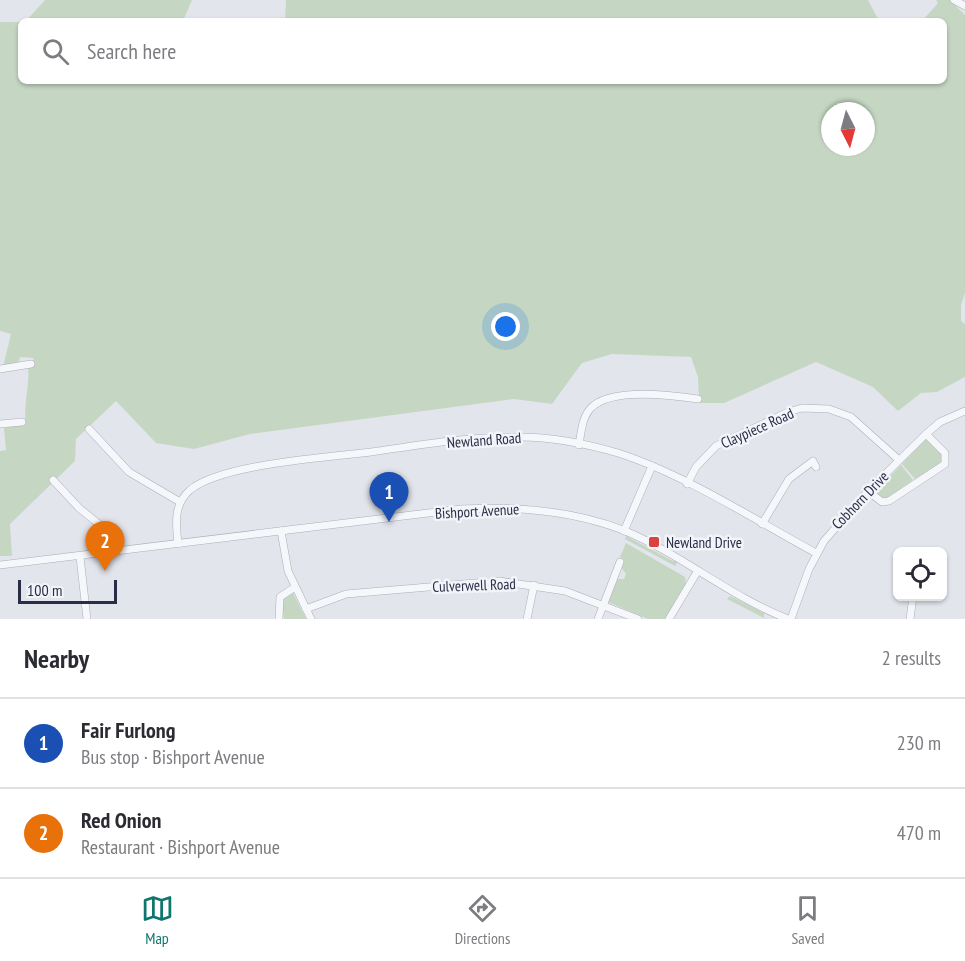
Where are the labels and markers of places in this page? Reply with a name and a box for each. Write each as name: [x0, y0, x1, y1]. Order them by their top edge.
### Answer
pin: 1: [370, 472, 408, 522]
pin: 2: [86, 522, 124, 571]
place label: Newland Drive: [666, 533, 742, 552]
marker: Newland Drive: [647, 535, 661, 549]

